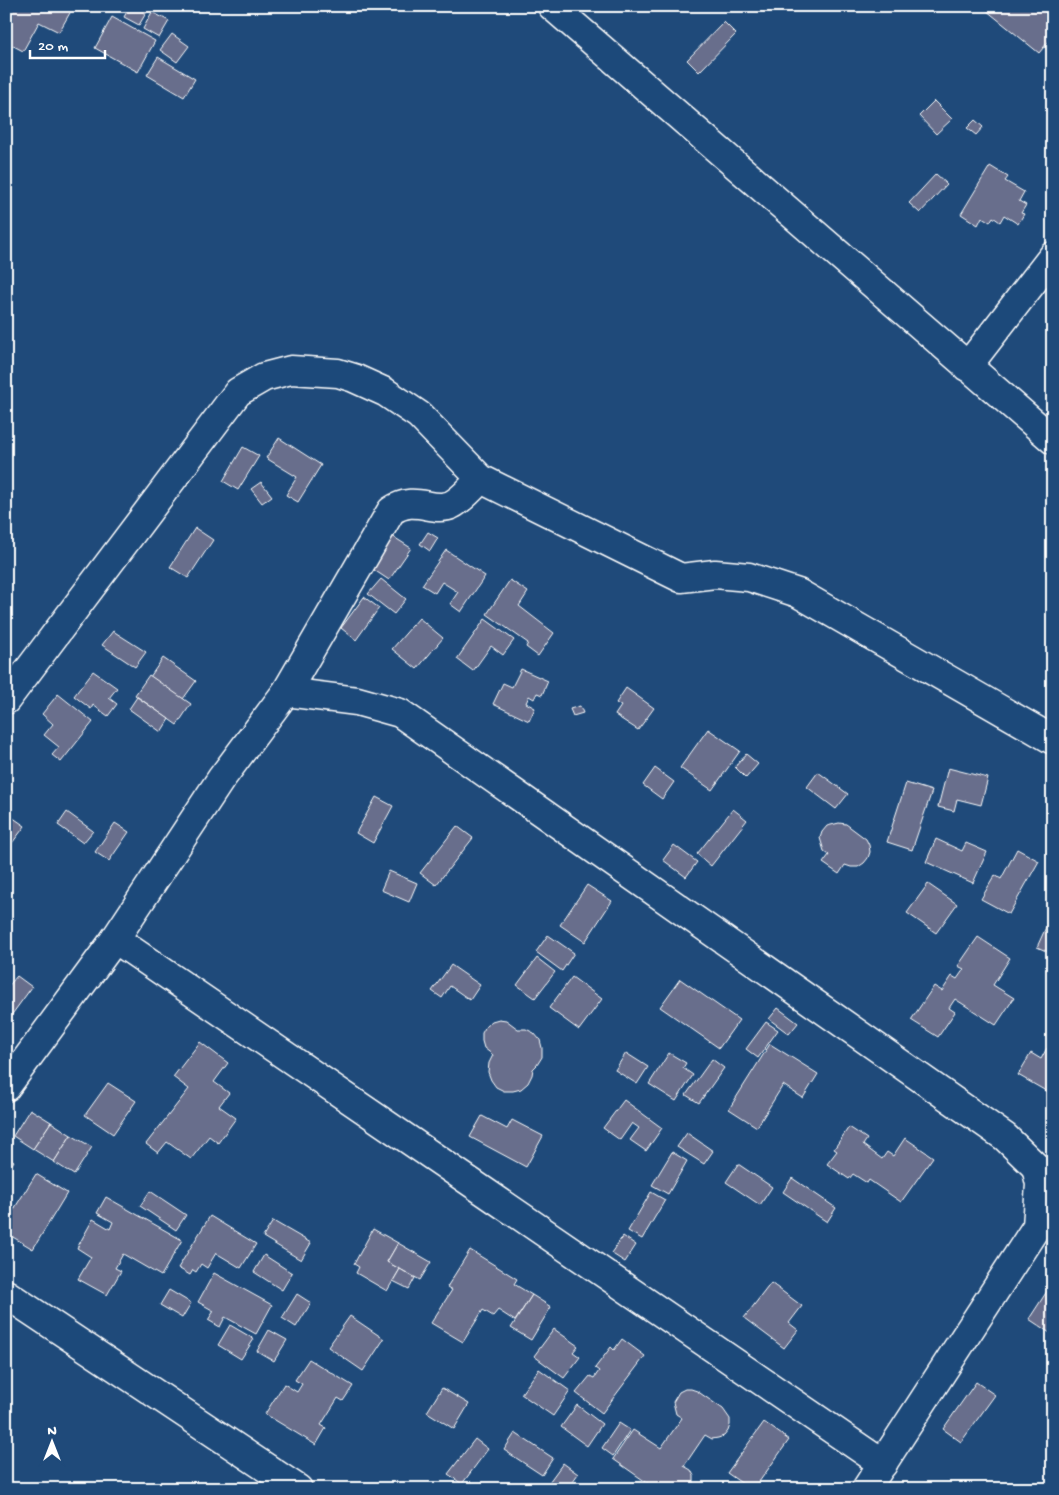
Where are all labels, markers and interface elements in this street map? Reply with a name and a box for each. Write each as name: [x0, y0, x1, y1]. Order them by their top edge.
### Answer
scale bar: [30, 28, 105, 60]
text: 20 m: [38, 38, 68, 56]
north arrow: [28, 1418, 78, 1468]
text: N: [47, 1423, 57, 1440]

